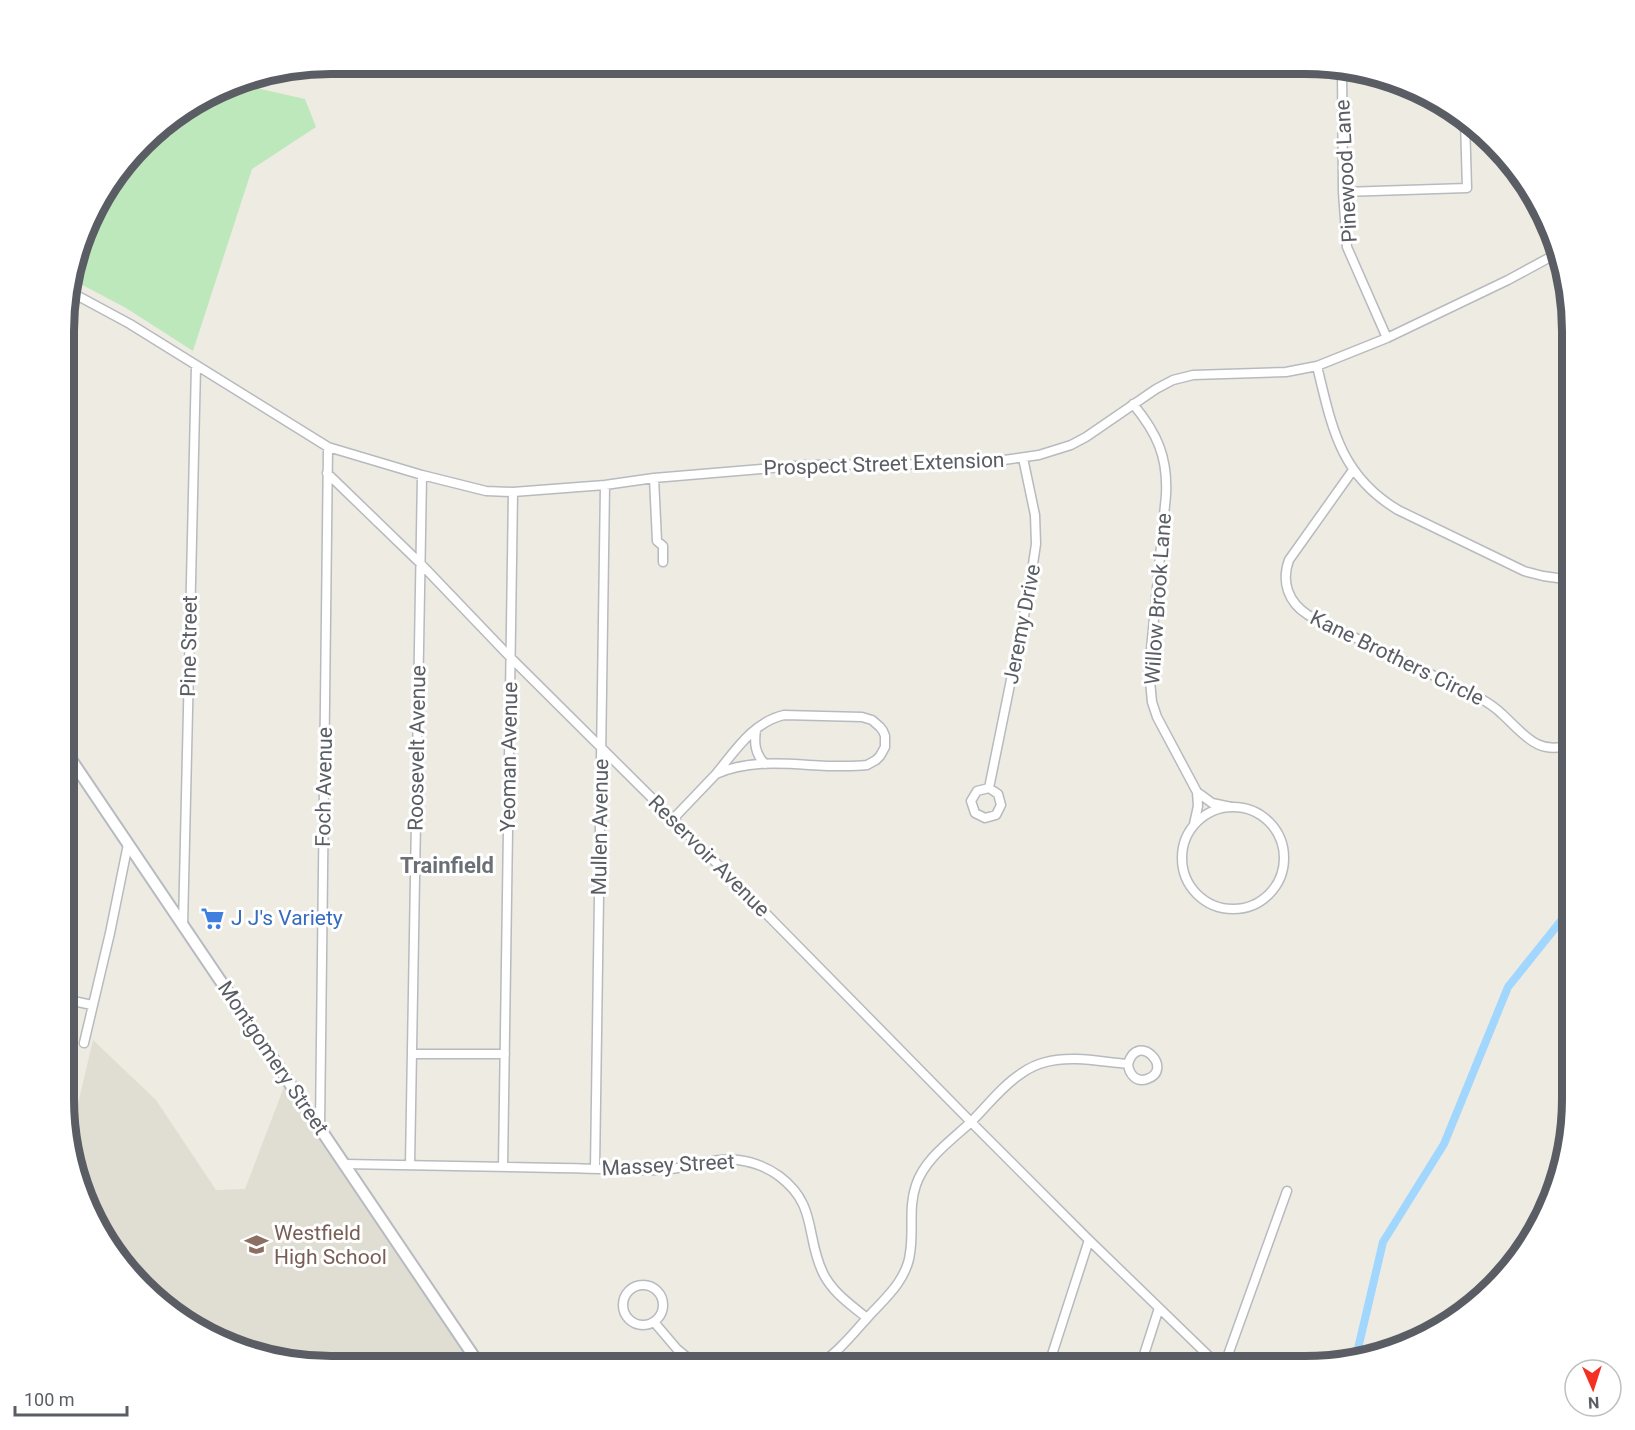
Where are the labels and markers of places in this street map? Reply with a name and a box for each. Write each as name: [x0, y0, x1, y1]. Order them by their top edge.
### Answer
supermarket icon: J J's Variety: [200, 905, 226, 931]
place label: J J's Variety: [231, 906, 343, 930]
place label: Westfield High School: [274, 1221, 387, 1269]
school or university icon: Westfield High School: [243, 1232, 269, 1258]

